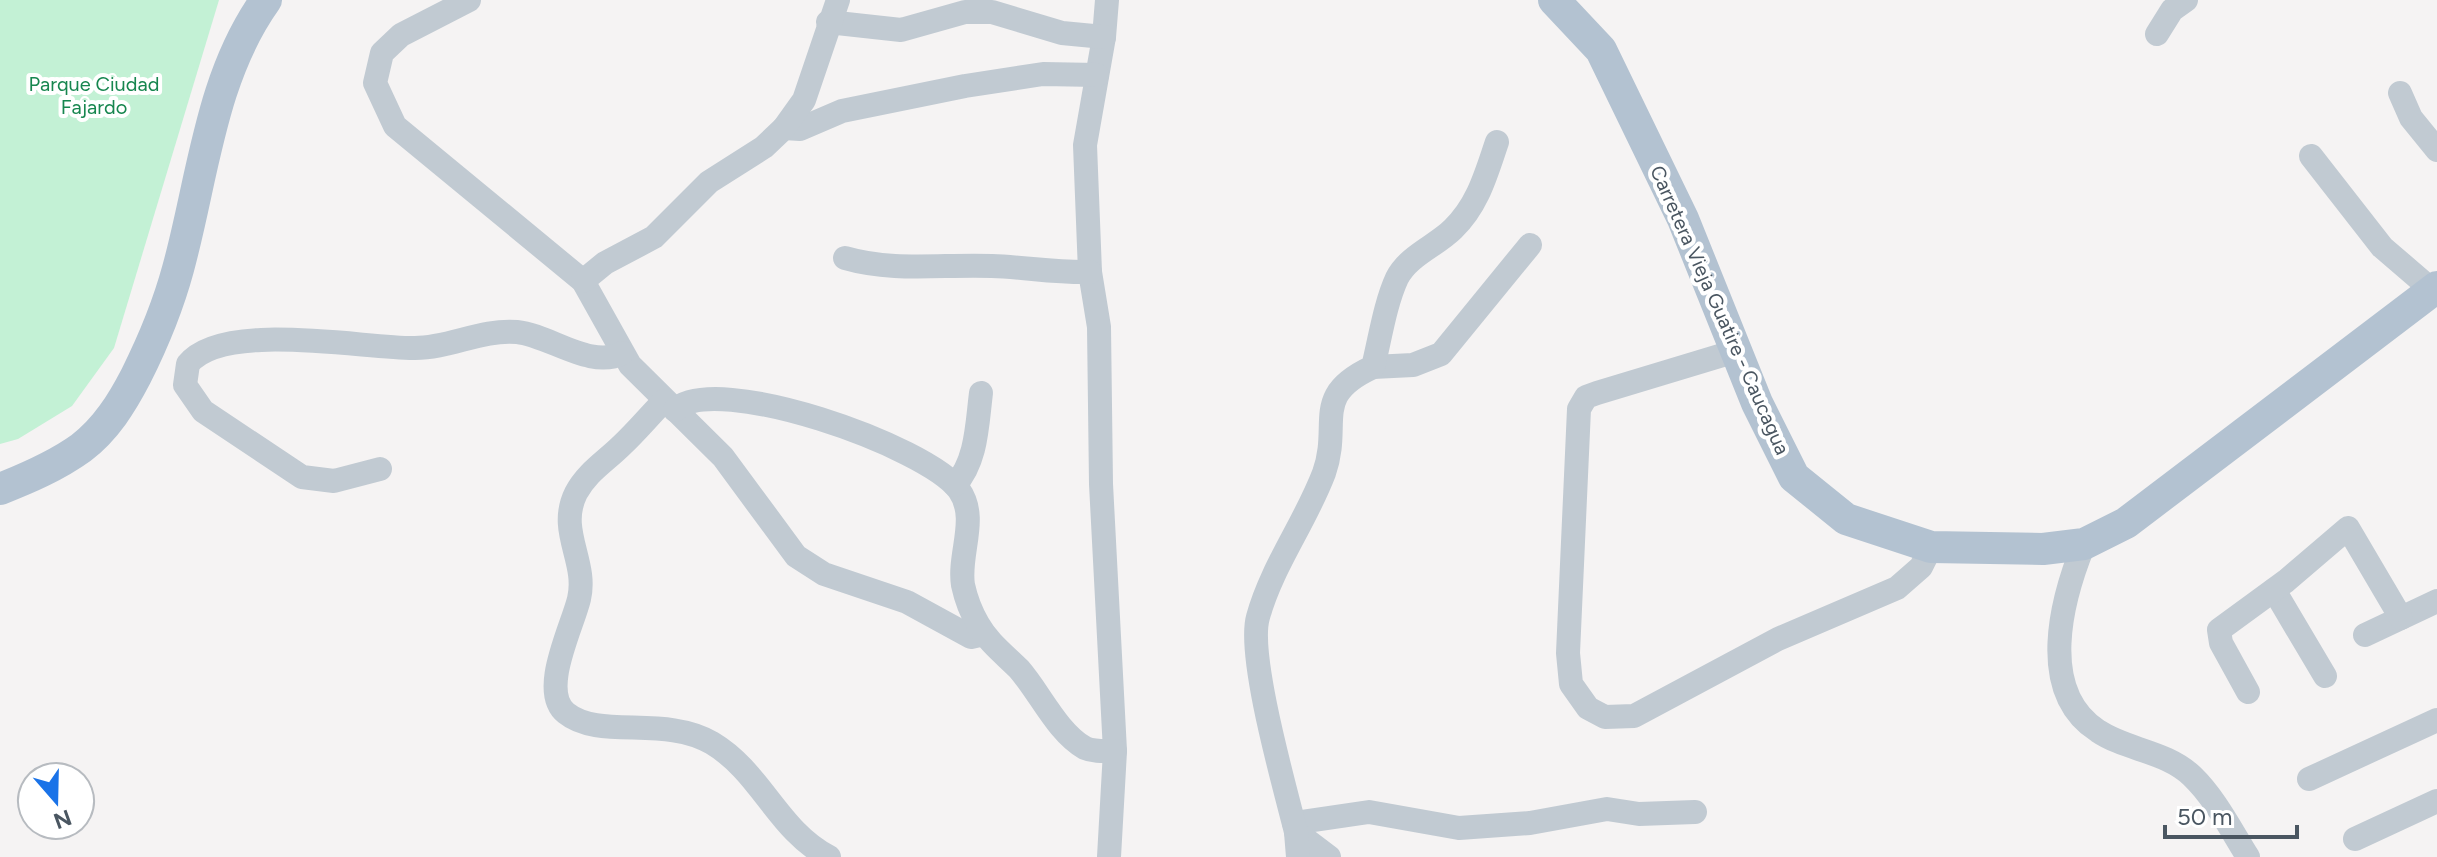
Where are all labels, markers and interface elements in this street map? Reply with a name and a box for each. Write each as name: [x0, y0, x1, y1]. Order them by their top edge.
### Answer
park label: Parque Ciudad Fajardo: [29, 72, 159, 119]
street label: Carretera Vieja Guatire - Caucagua: [1645, 162, 1795, 458]
north arrow: [16, 761, 96, 841]
scale bar: [2165, 789, 2297, 839]
text: 50 m: [2177, 802, 2233, 831]
text: N: [50, 804, 75, 835]

